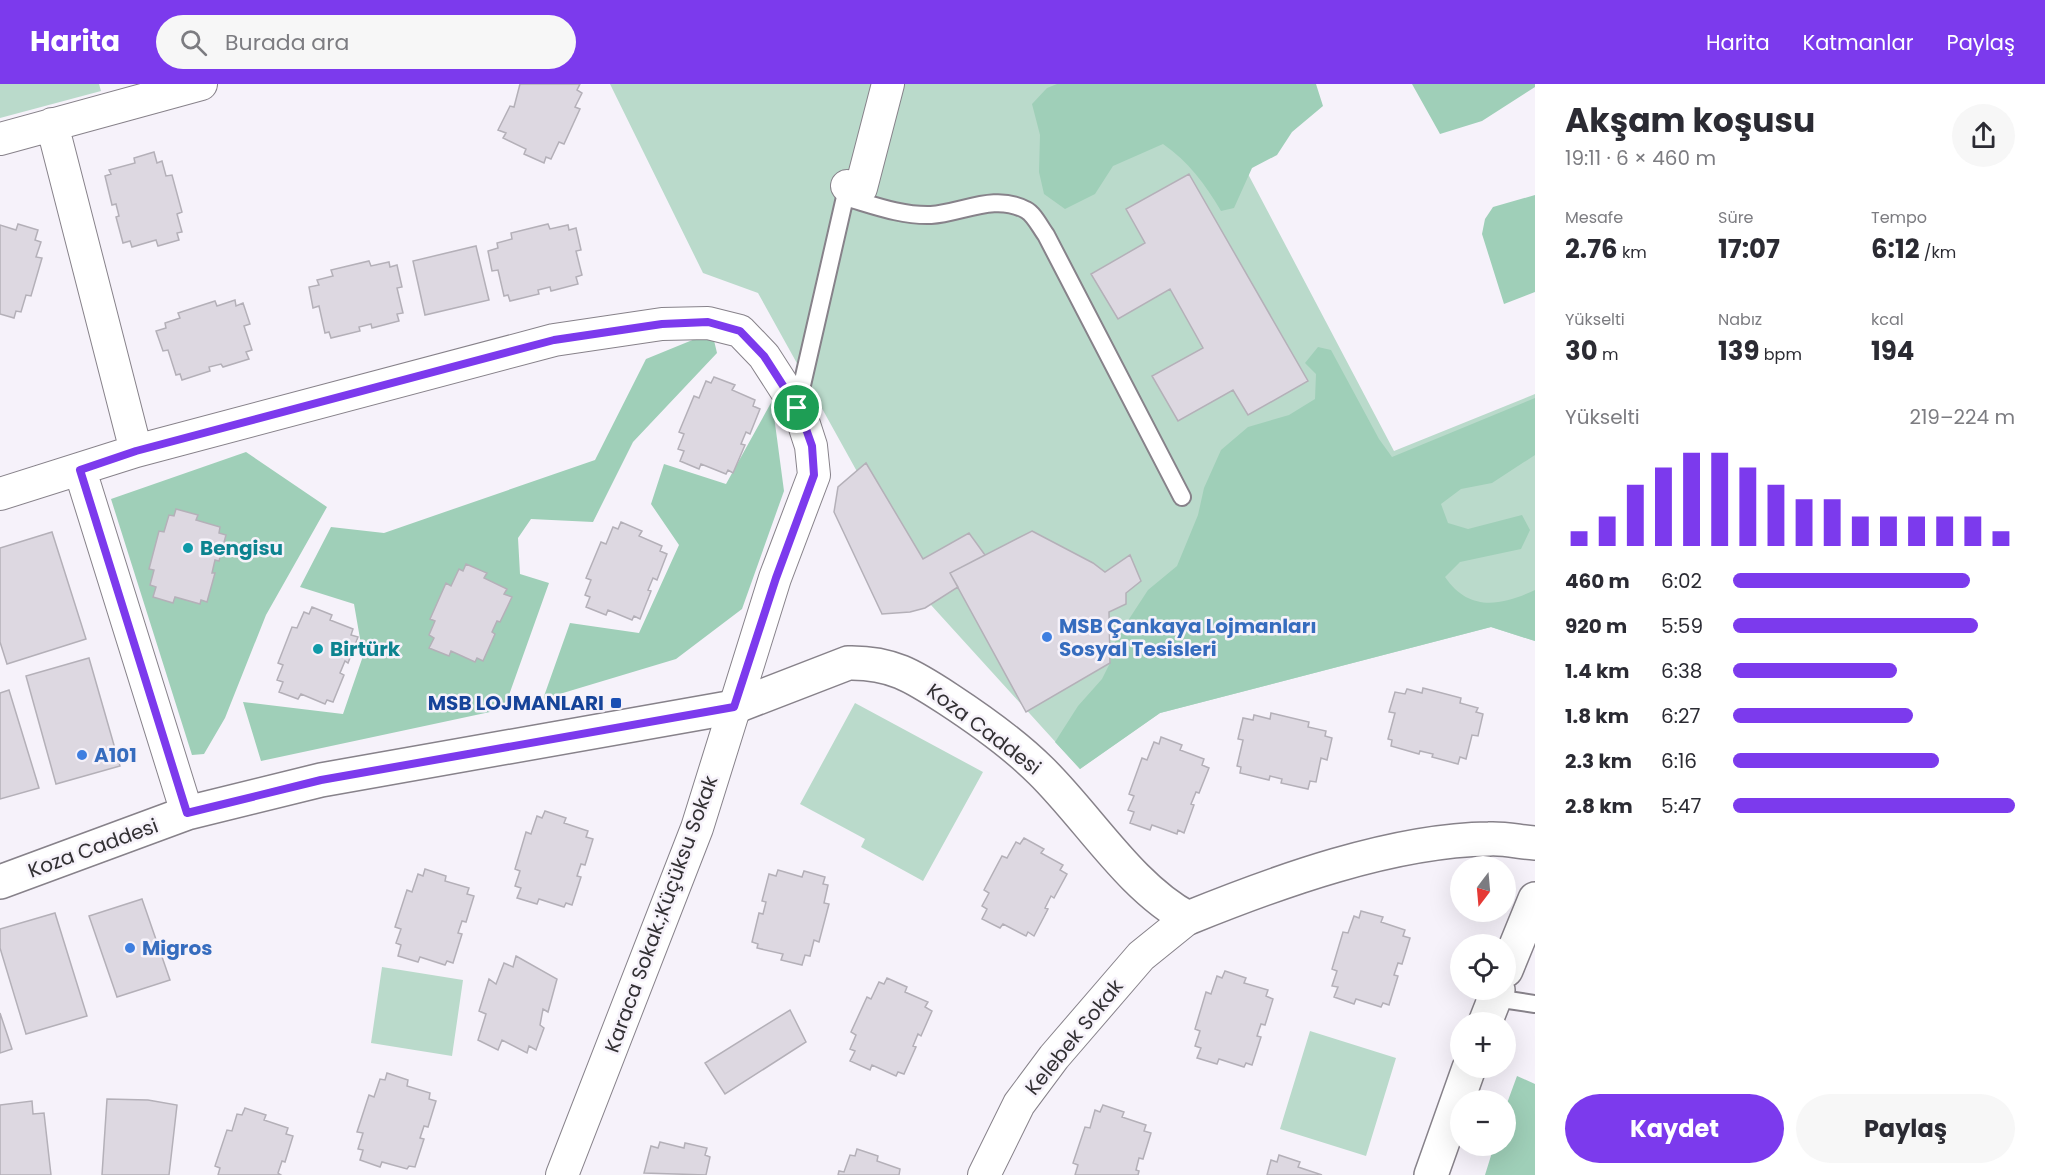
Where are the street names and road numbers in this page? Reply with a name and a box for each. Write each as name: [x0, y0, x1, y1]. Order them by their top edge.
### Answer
street label: Koza Caddesi: [921, 677, 1047, 781]
street label: Karaca Sokak.;Küçüksu Sokak: [598, 771, 724, 1056]
street label: Koza Caddesi: [24, 812, 162, 884]
street label: Kelebek Sokak: [1018, 973, 1130, 1101]

